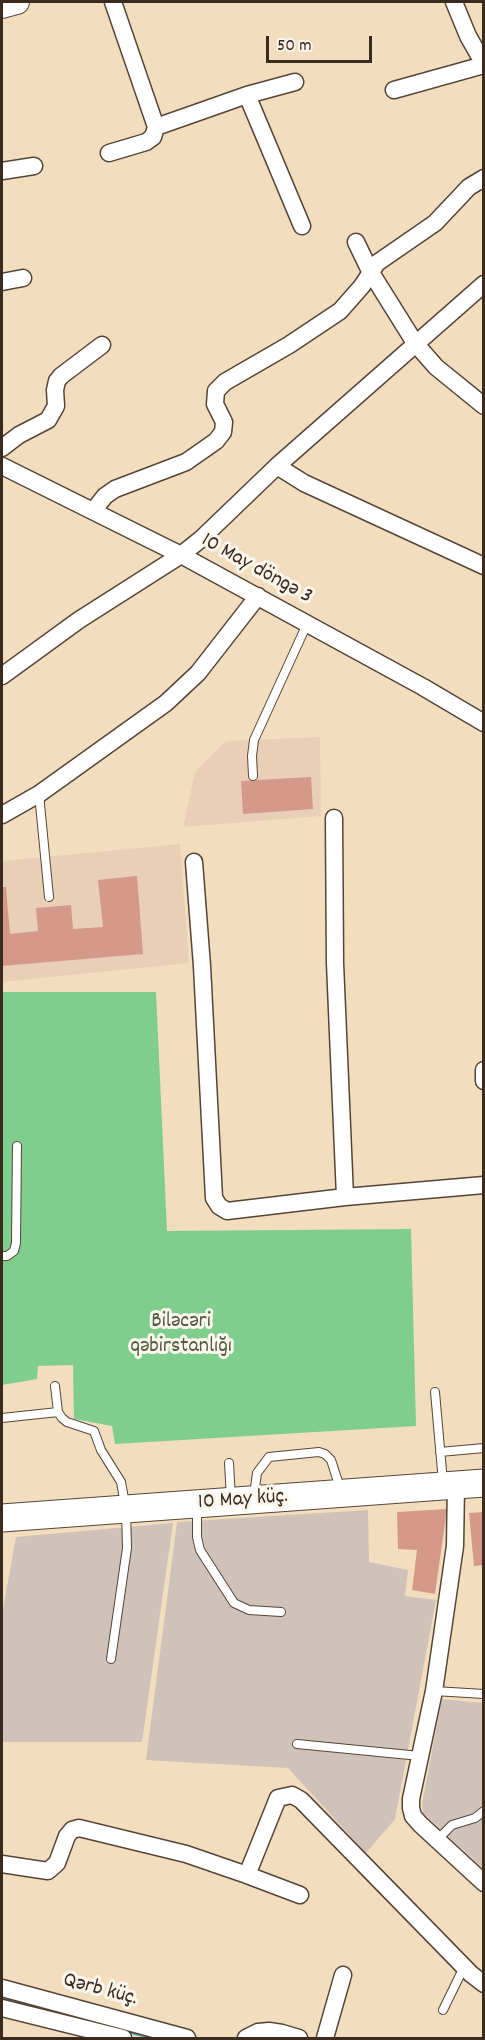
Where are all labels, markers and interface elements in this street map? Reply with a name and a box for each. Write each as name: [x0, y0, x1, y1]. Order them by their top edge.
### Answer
scale bar: [269, 24, 376, 62]
text: 50 m: [277, 34, 312, 59]
street label: 10 May döngə 3: [196, 529, 316, 611]
park label: Biləcəri qəbirstanlığı: [130, 1310, 232, 1362]
street label: 10 May küç.: [197, 1485, 289, 1517]
street label: Qərb küç.: [60, 1968, 140, 2014]

